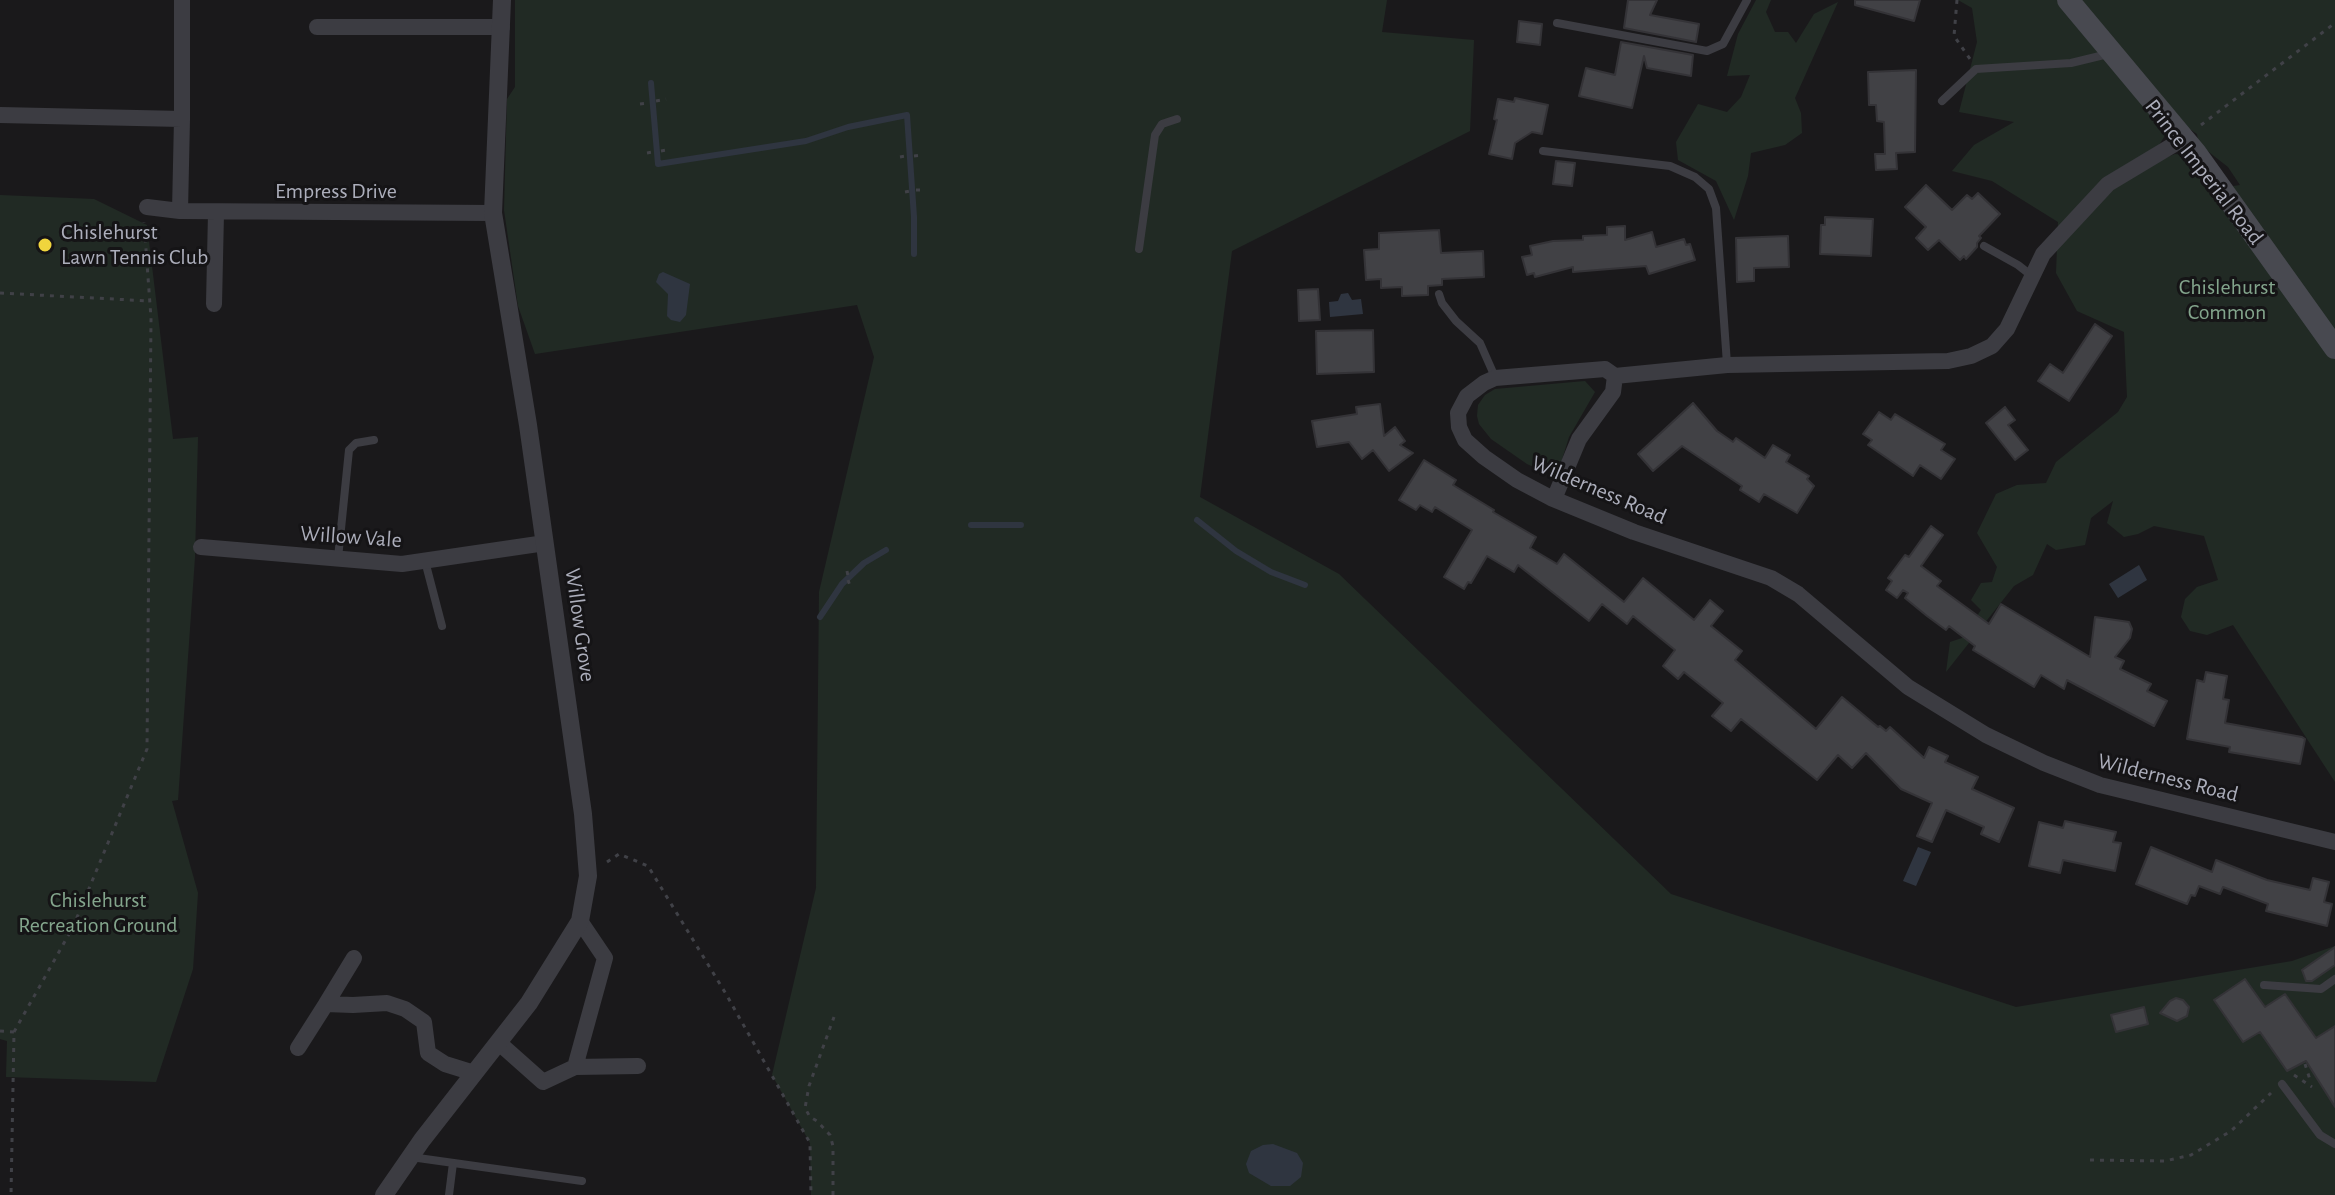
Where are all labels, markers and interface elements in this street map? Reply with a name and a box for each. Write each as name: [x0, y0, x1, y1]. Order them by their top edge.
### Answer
street label: Prince Imperial Road: [2139, 94, 2269, 250]
street label: Empress Drive: [275, 178, 397, 204]
place label: Chislehurst Lawn Tennis Club: [61, 219, 208, 270]
marker: Chislehurst Lawn Tennis Club: [36, 236, 54, 254]
park label: Chislehurst Common: [2179, 274, 2275, 326]
street label: Wilderness Road: [1527, 450, 1671, 530]
street label: Willow Vale: [299, 520, 403, 554]
street label: Willow Grove: [559, 567, 601, 683]
street label: Wilderness Road: [2095, 748, 2241, 808]
park label: Chislehurst Recreation Ground: [18, 887, 178, 938]

